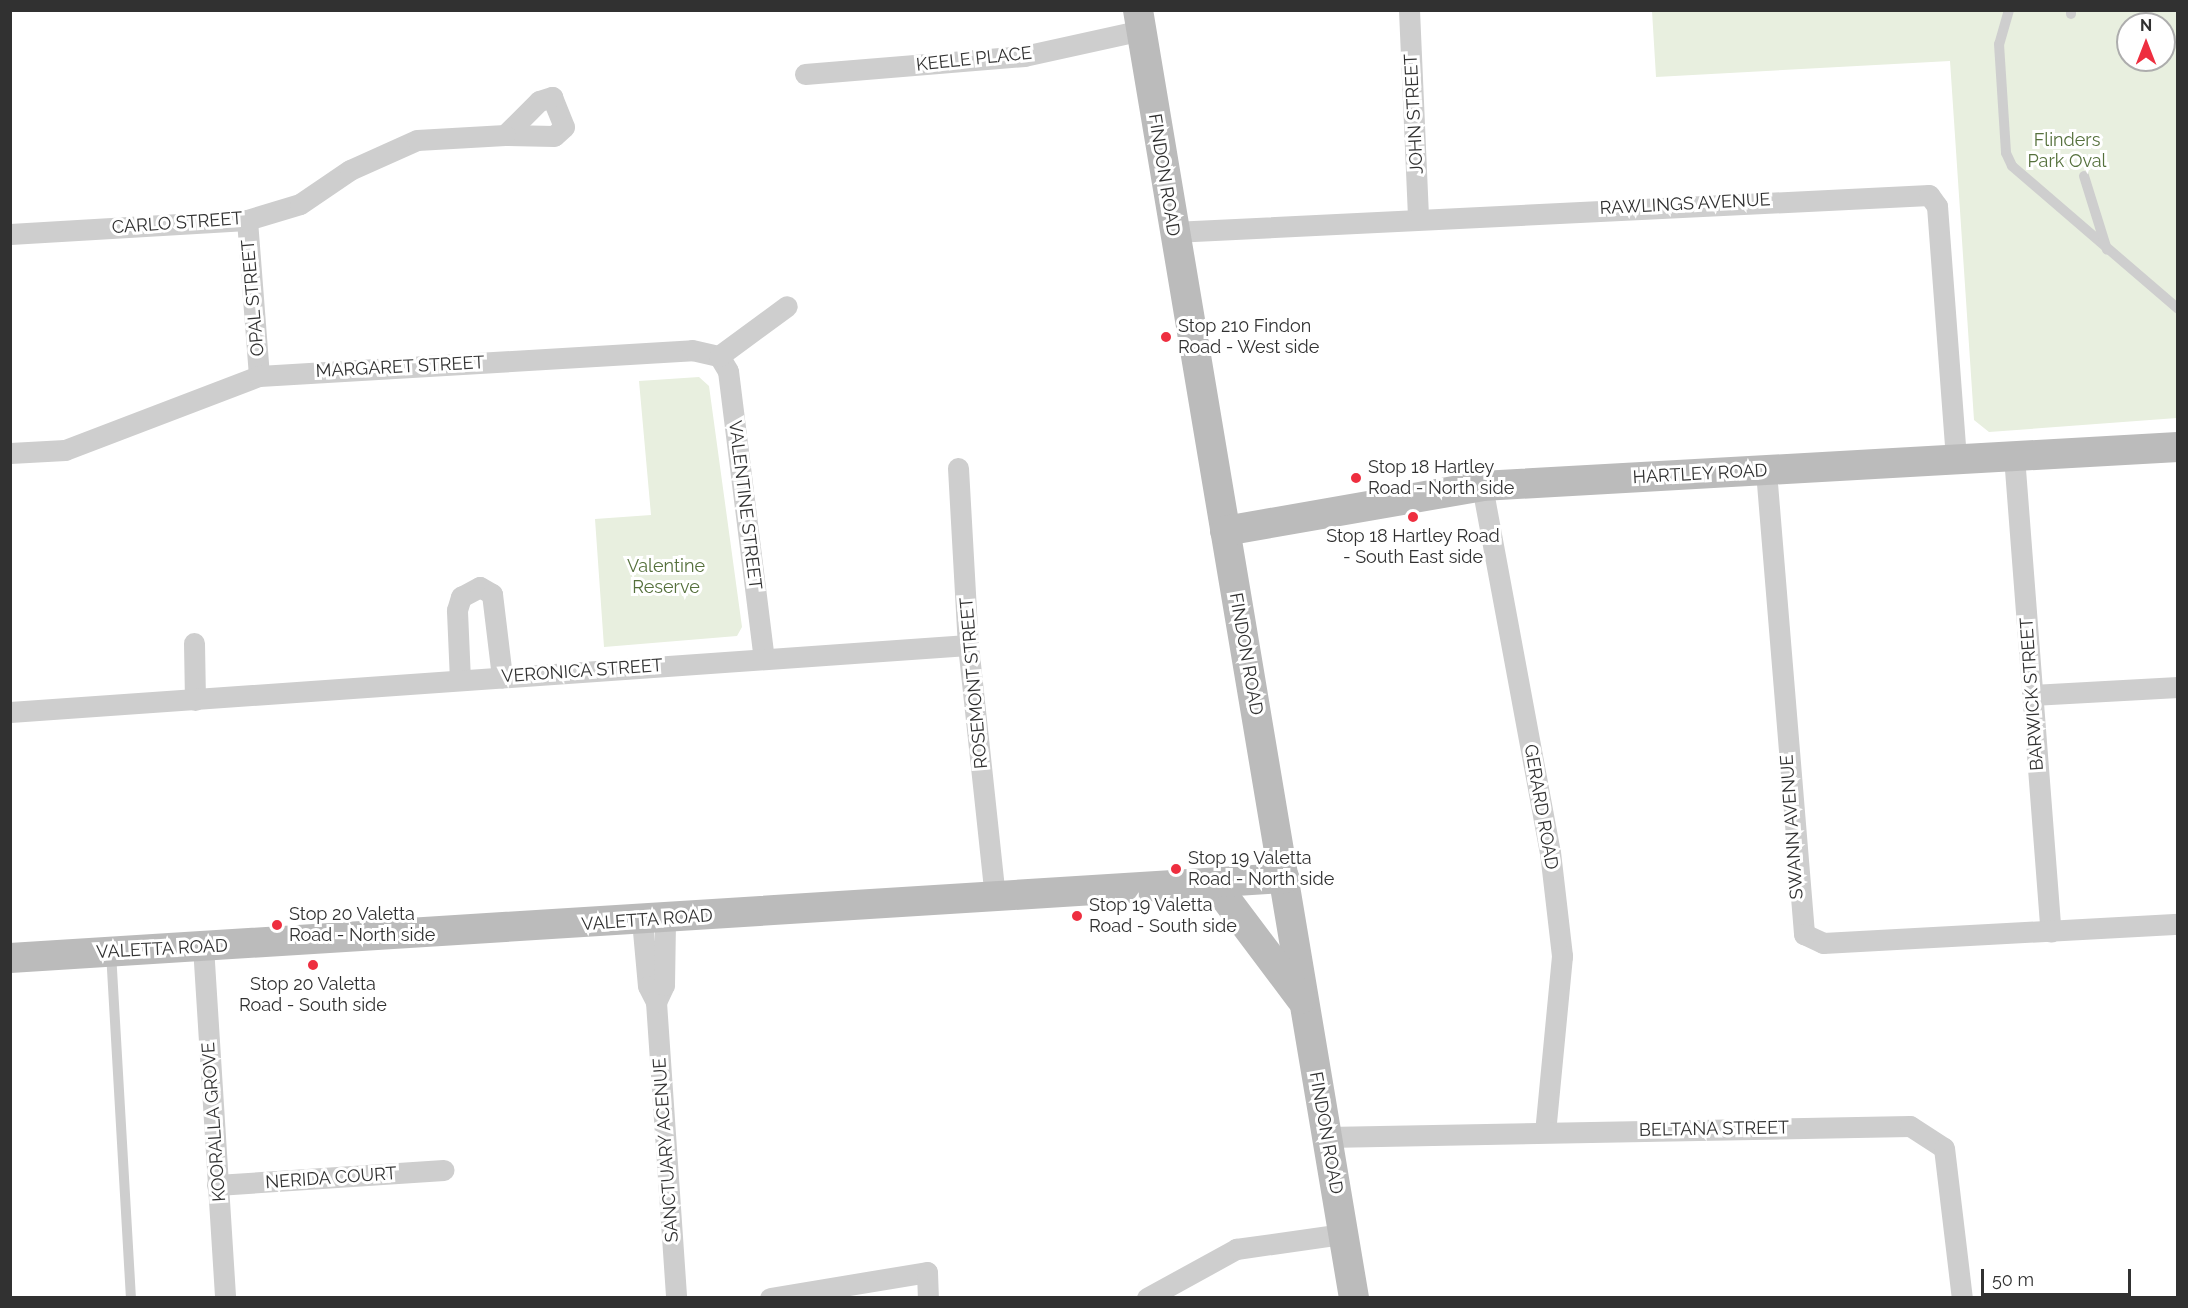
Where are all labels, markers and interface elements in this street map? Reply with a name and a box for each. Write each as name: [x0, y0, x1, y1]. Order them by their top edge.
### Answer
north arrow: [2116, 12, 2176, 72]
text: N: [2140, 16, 2152, 35]
street label: KEELE PLACE: [915, 42, 1033, 76]
street label: JOHN STREET: [1400, 53, 1428, 175]
street label: FINDON ROAD: [1144, 112, 1184, 238]
park label: Flinders Park Oval: [2028, 130, 2106, 172]
street label: RAWLINGS AVENUE: [1599, 189, 1771, 219]
street label: CARLO STREET: [111, 208, 243, 238]
street label: OPAL STREET: [237, 238, 269, 358]
place label: Stop 210 Findon Road - West side: [1178, 316, 1320, 358]
marker: Stop 210 Findon Road - West side: [1159, 330, 1173, 344]
street label: MARGARET STREET: [315, 352, 485, 382]
street label: VALENTINE STREET: [724, 419, 766, 591]
place label: Stop 18 Hartley Road - North side: [1368, 457, 1514, 500]
street label: HARTLEY ROAD: [1632, 460, 1768, 488]
marker: Stop 18 Hartley Road - North side: [1349, 471, 1363, 485]
marker: Stop 18 Hartley Road - South East side: [1406, 510, 1420, 524]
place label: Stop 18 Hartley Road - South East side: [1326, 526, 1500, 568]
park label: Valentine Reserve: [627, 556, 705, 598]
street label: FINDON ROAD: [1225, 591, 1267, 717]
street label: ROSEMONT STREET: [956, 596, 992, 770]
street label: BARWICK STREET: [2016, 617, 2048, 771]
street label: VERONICA STREET: [500, 655, 664, 687]
street label: GERARD ROAD: [1519, 743, 1563, 871]
street label: SWANN AVENUE: [1776, 754, 1808, 900]
place label: Stop 19 Valetta Road - North side: [1188, 848, 1334, 890]
marker: Stop 19 Valetta Road - North side: [1169, 862, 1183, 876]
place label: Stop 19 Valetta Road - South side: [1089, 895, 1237, 938]
place label: Stop 20 Valetta Road - North side: [289, 904, 435, 946]
street label: VALETTA ROAD: [580, 905, 714, 935]
marker: Stop 19 Valetta Road - South side: [1070, 909, 1084, 923]
marker: Stop 20 Valetta Road - North side: [270, 918, 284, 932]
street label: VALETTA ROAD: [95, 935, 229, 963]
marker: Stop 20 Valetta Road - South side: [306, 958, 320, 972]
place label: Stop 20 Valetta Road - South side: [239, 974, 387, 1016]
street label: KOORALLA GROVE: [198, 1041, 230, 1203]
street label: SANCTUARY ACENUE: [649, 1056, 683, 1244]
street label: FINDON ROAD: [1305, 1070, 1347, 1196]
street label: BELTANA STREET: [1639, 1117, 1789, 1141]
street label: NERIDA COURT: [264, 1163, 398, 1193]
scale bar: [1984, 1257, 2134, 1295]
text: 50 m: [1992, 1269, 2034, 1290]

